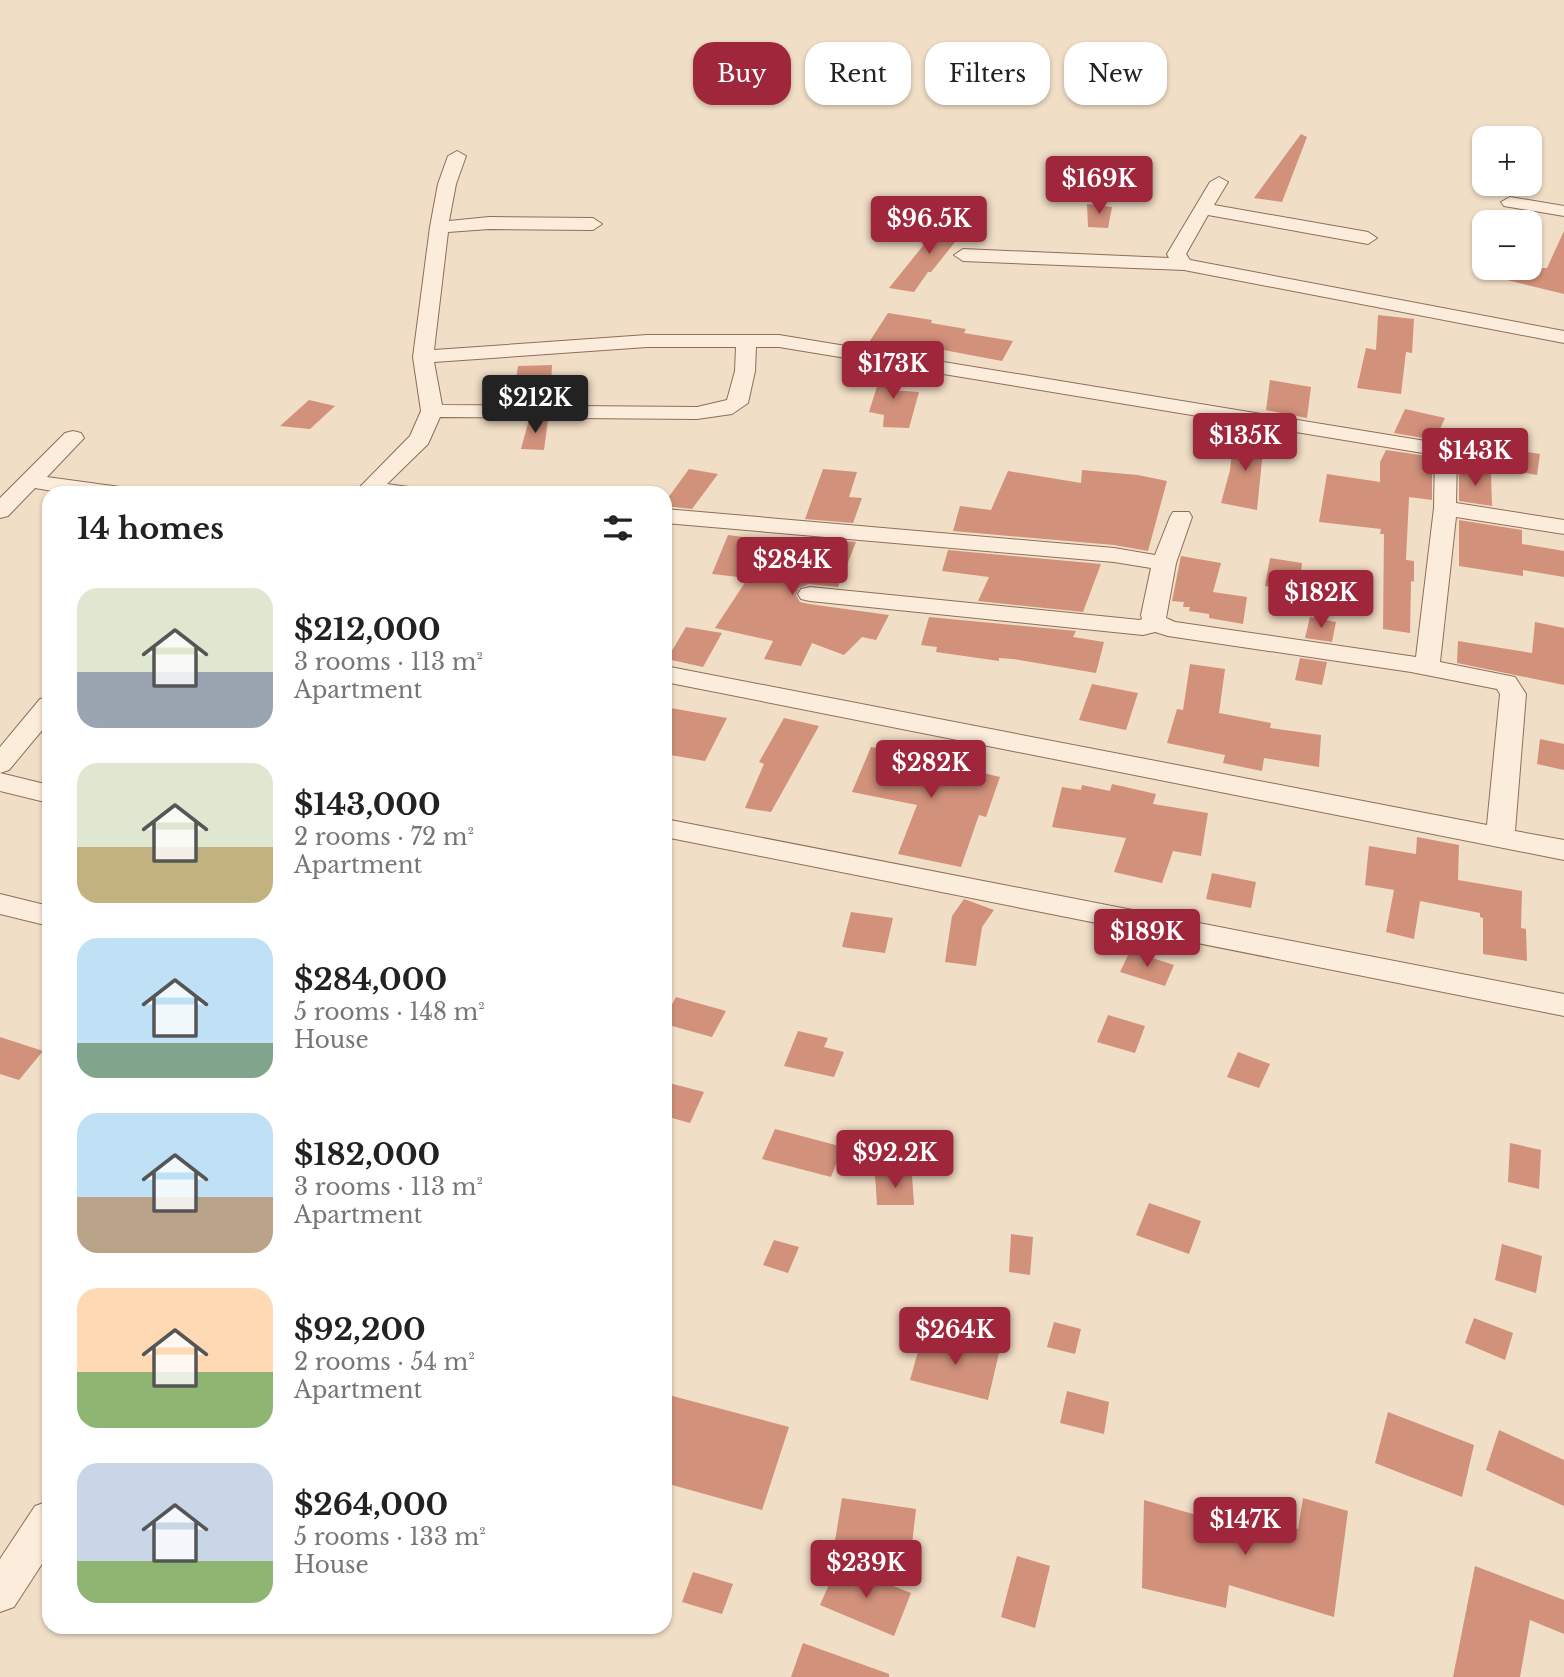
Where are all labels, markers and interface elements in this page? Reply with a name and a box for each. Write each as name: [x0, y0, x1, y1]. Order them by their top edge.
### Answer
chip: Buy: [693, 42, 791, 105]
chip: Rent: [805, 42, 911, 105]
chip: Filters: [925, 42, 1050, 105]
chip: New: [1064, 42, 1167, 105]
map controls: [1472, 126, 1542, 280]
button: +: [1472, 126, 1542, 196]
pin: $169K: [1050, 156, 1148, 216]
text: $169K: [1062, 165, 1136, 193]
pin: $96.5K: [872, 196, 986, 256]
text: $96.5K: [887, 205, 971, 233]
button: −: [1472, 210, 1542, 280]
pin: $173K: [844, 342, 942, 401]
text: $173K: [858, 350, 928, 378]
pin: $212K: [486, 376, 584, 435]
text: $212K: [498, 384, 572, 412]
pin: $135K: [1196, 414, 1294, 473]
text: $135K: [1209, 422, 1281, 450]
pin: $143K: [1426, 428, 1524, 488]
text: $143K: [1438, 437, 1512, 465]
icon: filters: [599, 509, 637, 547]
text: 14 homes: [77, 510, 224, 547]
pin: $284K: [743, 538, 841, 597]
text: $284K: [753, 546, 831, 574]
pin: $182K: [1272, 570, 1370, 630]
text: $182K: [1284, 579, 1358, 607]
text: $212,000: [294, 611, 441, 648]
icon: home: [133, 616, 217, 700]
text: 3 rooms · 113 m²: [294, 648, 483, 676]
text: Apartment: [294, 676, 422, 704]
pin: $282K: [882, 740, 980, 800]
text: $282K: [892, 749, 970, 777]
text: $143,000: [294, 786, 441, 823]
icon: home: [133, 791, 217, 875]
text: 2 rooms · 72 m²: [294, 823, 474, 851]
text: Apartment: [294, 851, 422, 879]
pin: $189K: [1098, 909, 1196, 969]
text: $189K: [1110, 918, 1184, 946]
text: $284,000: [294, 961, 447, 998]
icon: home: [133, 966, 217, 1050]
text: 5 rooms · 148 m²: [294, 998, 485, 1026]
text: House: [294, 1026, 369, 1054]
pin: $92.2K: [838, 1130, 952, 1190]
text: $182,000: [294, 1136, 440, 1173]
text: $92.2K: [852, 1139, 938, 1167]
icon: home: [133, 1141, 217, 1225]
text: 3 rooms · 113 m²: [294, 1173, 483, 1201]
text: Apartment: [294, 1201, 422, 1229]
pin: $264K: [906, 1308, 1004, 1367]
text: $92,200: [294, 1311, 426, 1348]
icon: home: [133, 1316, 217, 1400]
text: $264K: [915, 1316, 995, 1344]
text: 2 rooms · 54 m²: [294, 1348, 475, 1376]
text: Apartment: [294, 1376, 422, 1404]
text: $264,000: [294, 1486, 448, 1523]
icon: home: [133, 1491, 217, 1575]
pin: $147K: [1196, 1498, 1294, 1557]
text: $147K: [1209, 1506, 1281, 1534]
text: 5 rooms · 133 m²: [294, 1523, 486, 1551]
pin: $239K: [817, 1540, 915, 1600]
text: $239K: [827, 1549, 905, 1577]
text: House: [294, 1551, 369, 1579]

